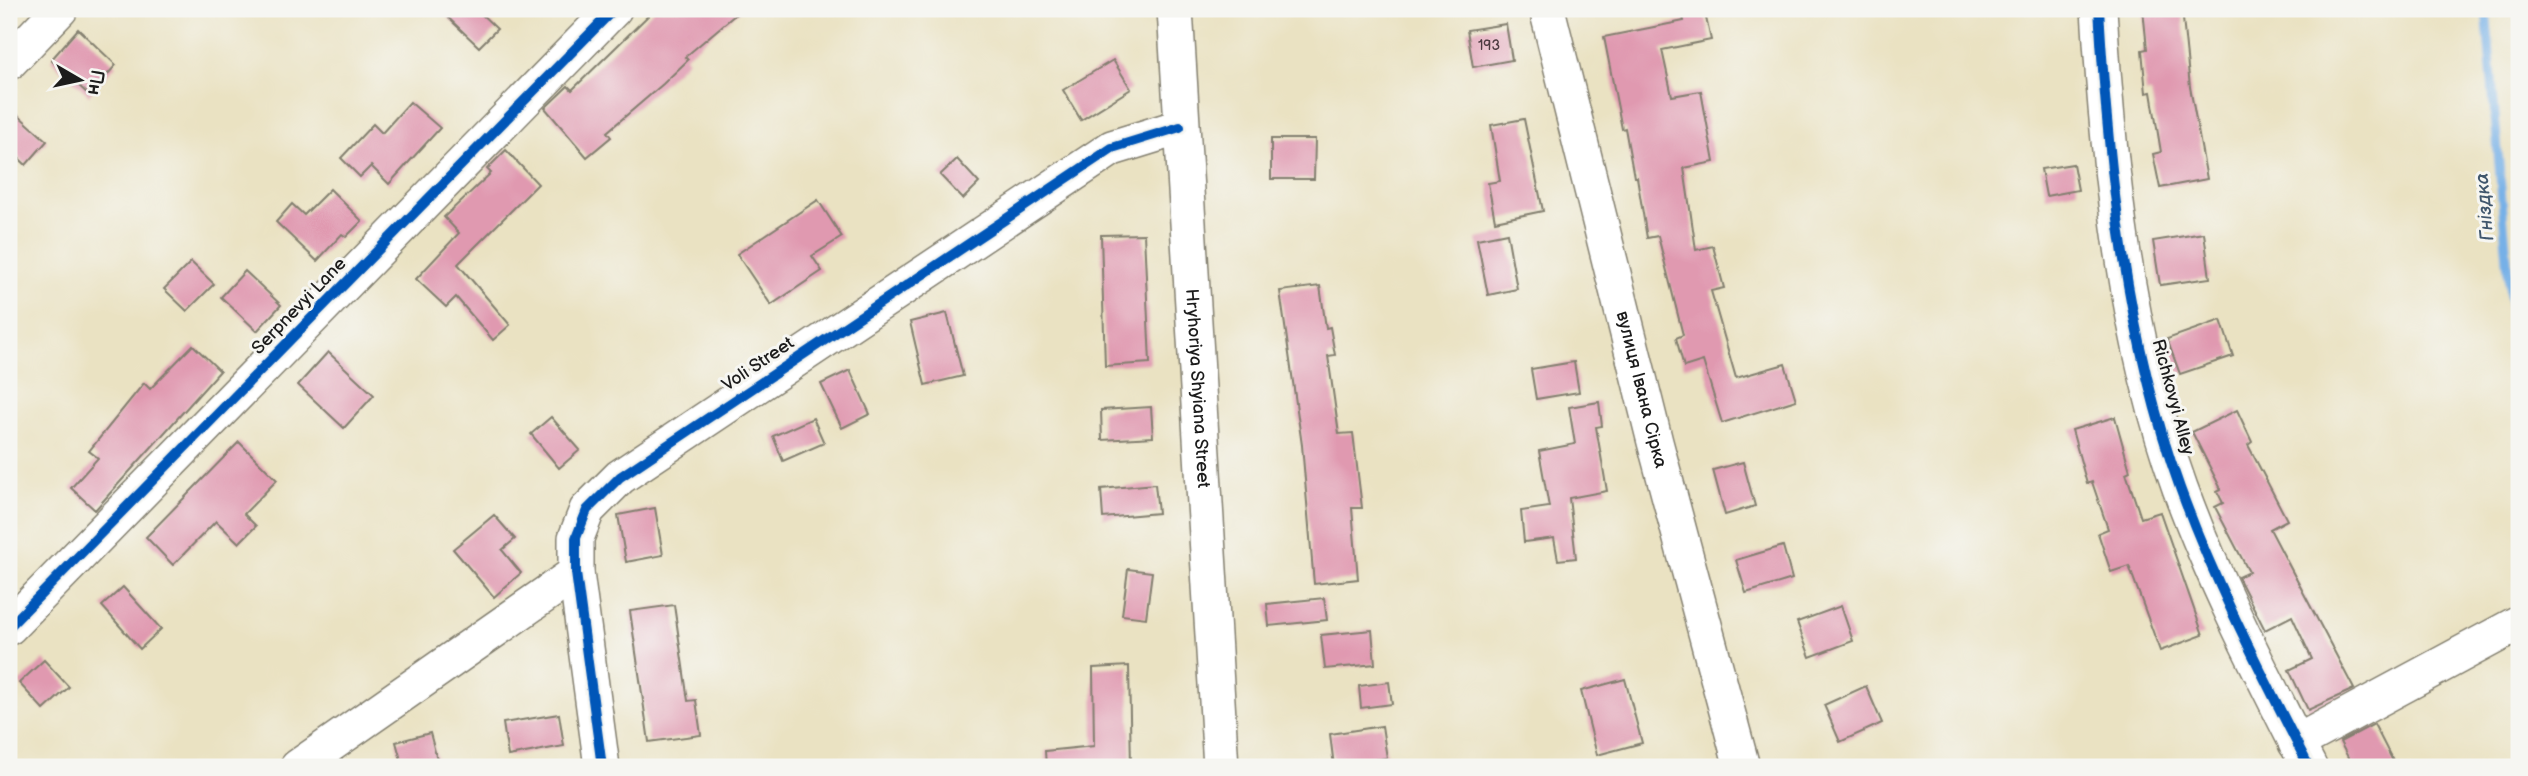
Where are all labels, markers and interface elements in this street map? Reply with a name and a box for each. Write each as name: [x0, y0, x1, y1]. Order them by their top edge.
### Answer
house number: 193: [1478, 37, 1500, 54]
north arrow: [46, 46, 116, 116]
text: Пн: [82, 68, 109, 97]
water label: Гніздка: [2471, 172, 2499, 242]
street label: Serpnevyi Lane: [248, 253, 351, 359]
street label: Hryhoriya Shyiana Street: [1181, 288, 1215, 489]
street label: вулиця Івана Сірка: [1612, 309, 1672, 470]
street label: Voli Street: [718, 332, 798, 396]
street label: Richkovyi Alley: [2147, 337, 2199, 458]

